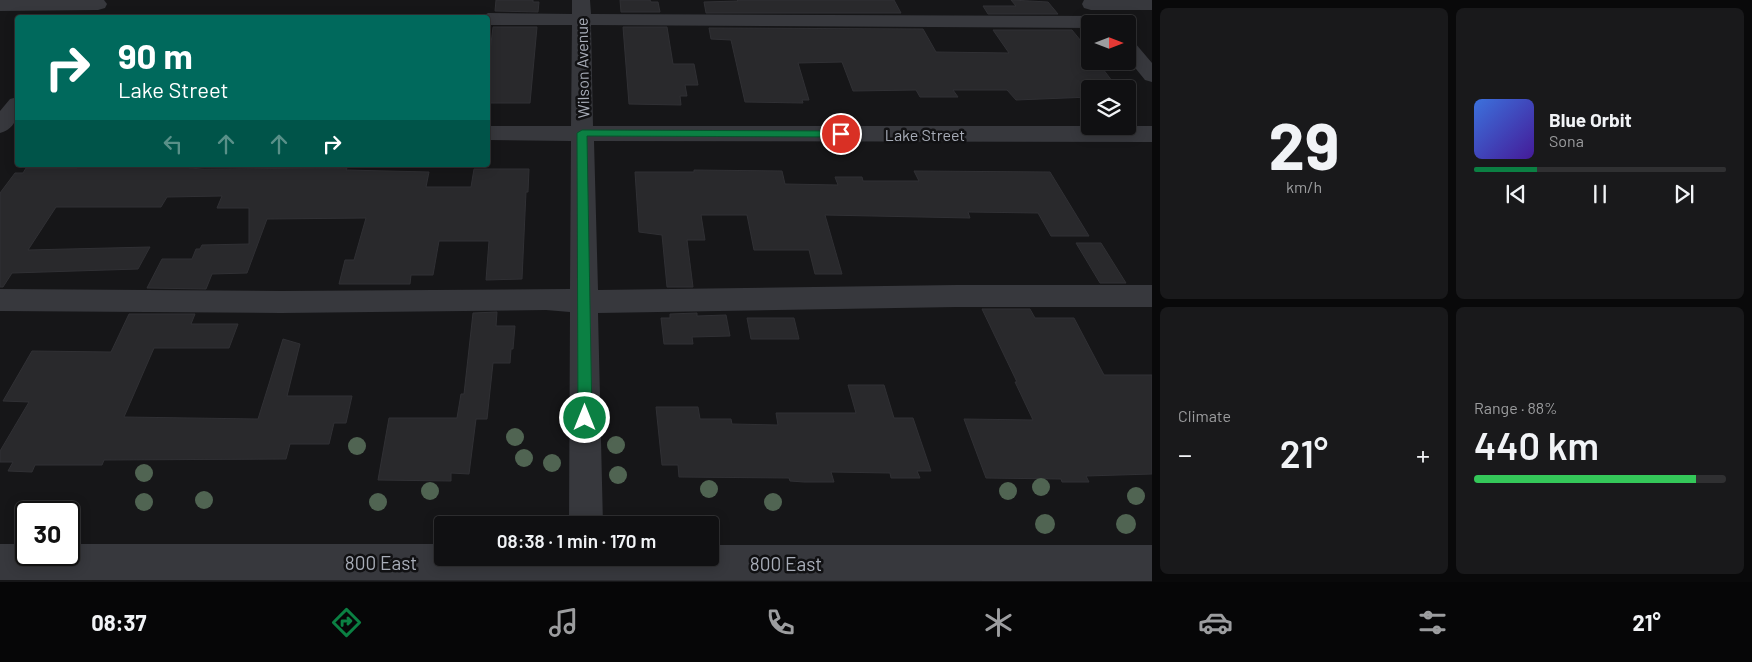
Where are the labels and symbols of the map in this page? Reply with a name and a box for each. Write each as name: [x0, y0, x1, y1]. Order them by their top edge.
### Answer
north arrow: [1081, 15, 1136, 70]
street label: Wilson Avenue: [572, 17, 592, 119]
pin: [820, 113, 862, 155]
street label: Lake Street: [885, 125, 965, 144]
position arrow: [558, 391, 610, 443]
speed limit sign: 30: [15, 501, 80, 566]
street label: 800 East: [345, 551, 417, 574]
street label: 800 East: [750, 552, 822, 575]

